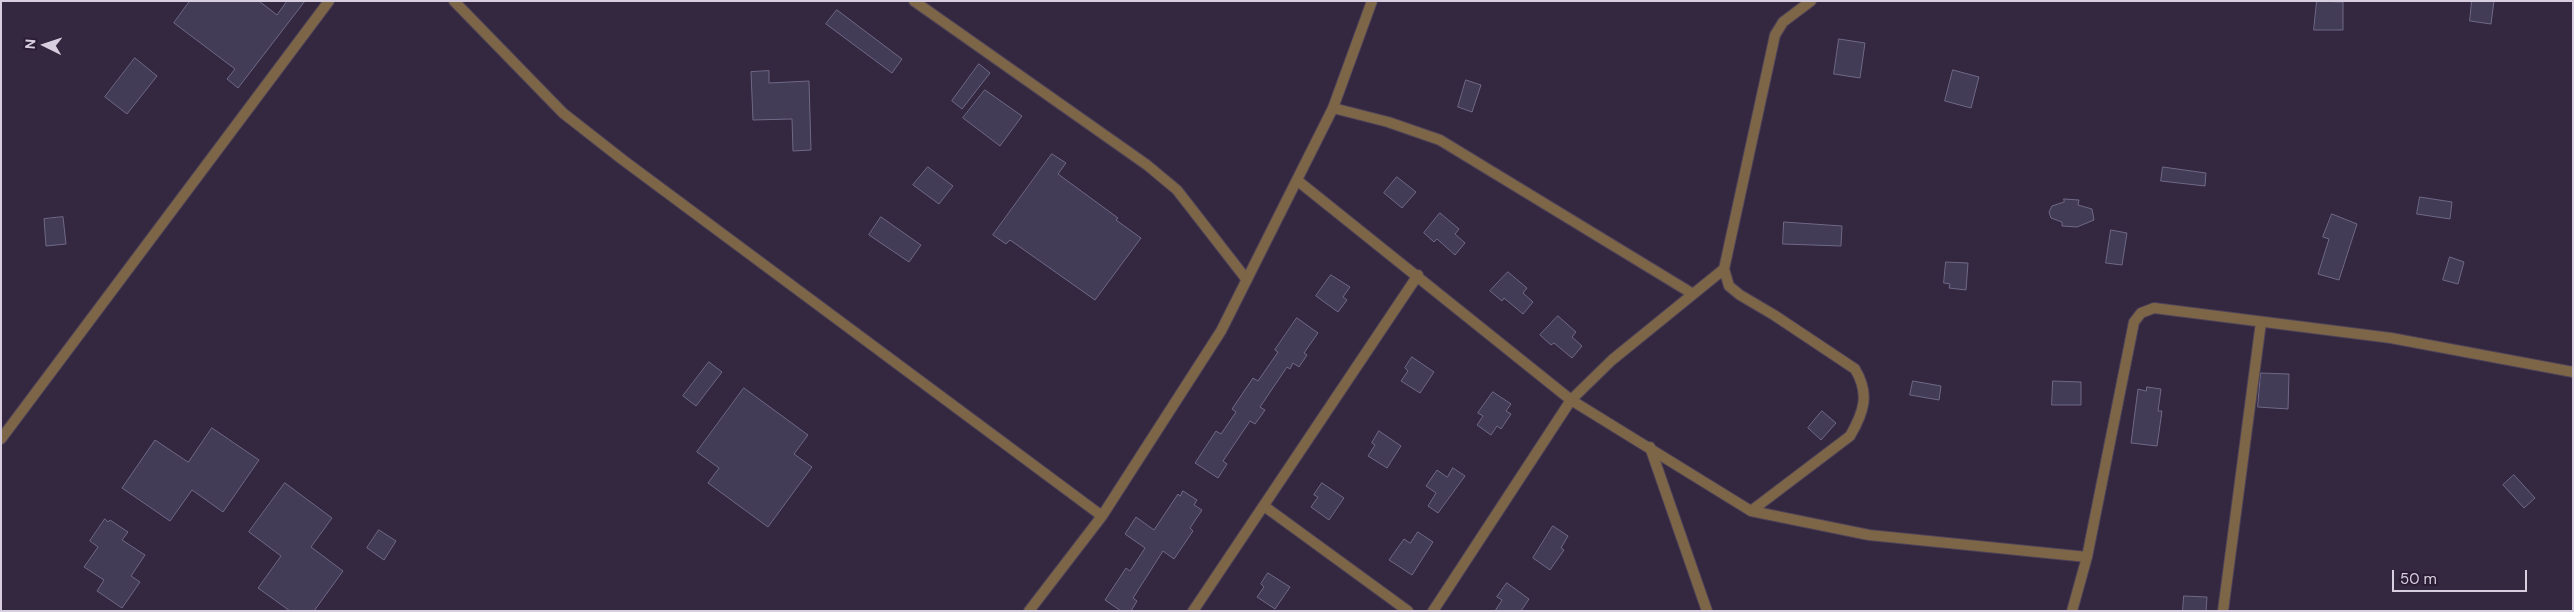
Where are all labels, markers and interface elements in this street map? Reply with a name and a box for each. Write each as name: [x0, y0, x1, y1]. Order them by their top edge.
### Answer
north arrow: [20, 20, 70, 70]
text: N: [21, 38, 39, 50]
scale bar: [2394, 560, 2529, 592]
text: 50 m: [2400, 569, 2437, 589]

